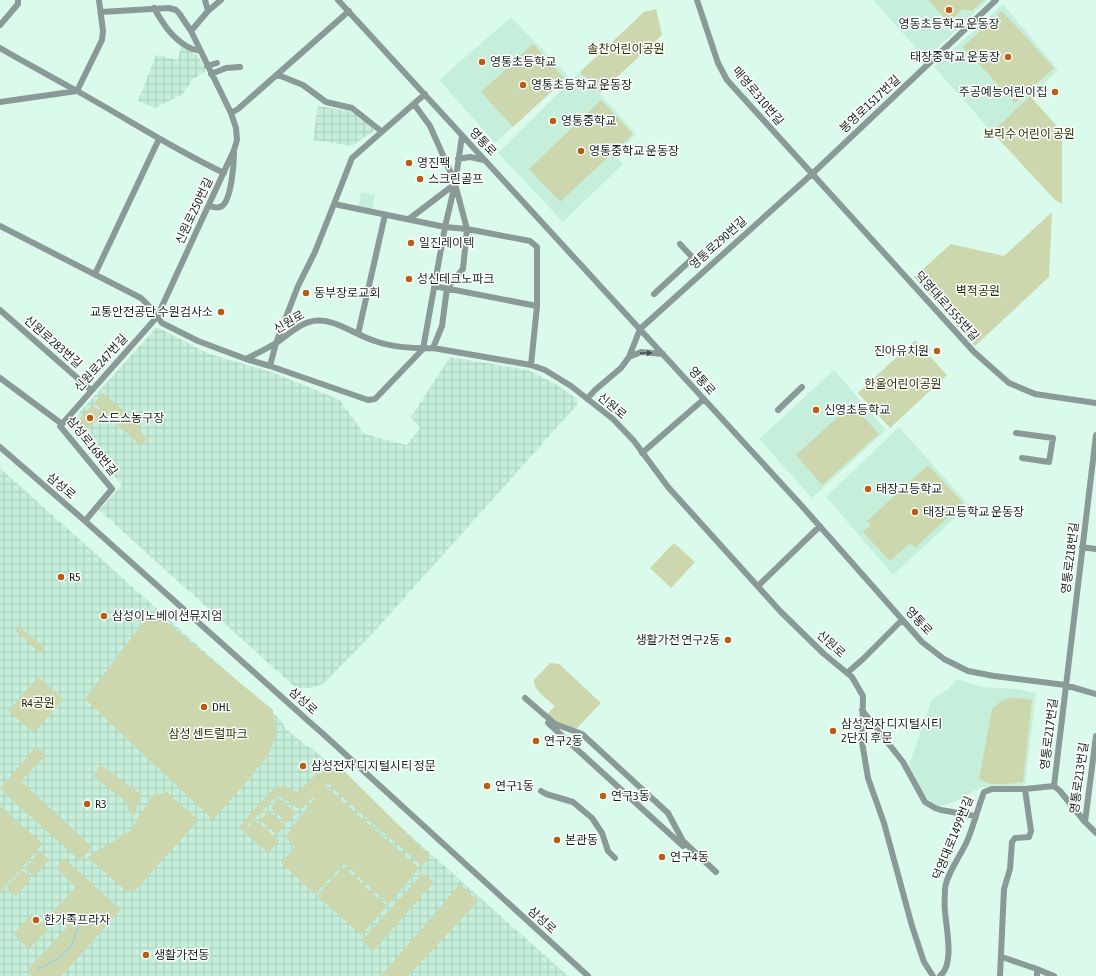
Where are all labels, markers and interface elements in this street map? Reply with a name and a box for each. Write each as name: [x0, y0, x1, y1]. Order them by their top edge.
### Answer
marker: 영동초등학교 운동장: [944, 5, 954, 15]
place label: 영동초등학교 운동장: [898, 17, 1000, 31]
park label: 솔찬어린이공원: [587, 42, 665, 56]
place label: 태장중학교 운동장: [910, 50, 1000, 64]
marker: 태장중학교 운동장: [1003, 52, 1013, 62]
place label: 영통초등학교: [490, 55, 556, 69]
marker: 영통초등학교: [477, 57, 487, 67]
street label: 매영로310번길: [729, 64, 787, 128]
street label: 봉영로1517번길: [837, 72, 903, 136]
place label: 영통초등학교 운동장: [531, 78, 632, 92]
marker: 영통초등학교 운동장: [518, 80, 528, 90]
place label: 주공예능어린이집: [959, 85, 1047, 99]
marker: 주공예능어린이집: [1050, 87, 1060, 97]
place label: 영통중학교: [561, 114, 616, 128]
marker: 영통중학교: [548, 116, 558, 126]
street label: 영통로: [467, 125, 499, 159]
park label: 보리수 어린이 공원: [983, 127, 1075, 141]
place label: 영통중학교 운동장: [589, 144, 679, 158]
marker: 영통중학교 운동장: [576, 146, 586, 156]
place label: 영진팩: [417, 156, 450, 170]
marker: 영진팩: [404, 158, 414, 168]
place label: 스크린골프: [428, 172, 483, 186]
marker: 스크린골프: [415, 174, 425, 184]
street label: 신원로250번길: [172, 175, 216, 247]
street label: 영통로290번길: [687, 214, 749, 272]
place label: 일진레이텍: [419, 236, 474, 250]
marker: 일진레이텍: [406, 238, 416, 248]
street label: 덕영대로1555번길: [912, 268, 982, 344]
place label: 성신테크노파크: [417, 272, 494, 286]
marker: 성신테크노파크: [404, 274, 414, 284]
park label: 벽적공원: [956, 284, 1000, 298]
place label: 동부장로교회: [314, 286, 380, 300]
marker: 동부장로교회: [301, 288, 311, 298]
place label: 교통안전공단 수원검사소: [90, 305, 213, 319]
marker: 교통안전공단 수원검사소: [216, 307, 226, 317]
street label: 신원로: [271, 308, 307, 336]
street label: 신원로283번길: [21, 313, 85, 371]
street label: 신원로247번길: [72, 332, 130, 394]
place label: 진아유치원: [874, 344, 929, 358]
marker: 진아유치원: [932, 346, 942, 356]
one-way arrow: [640, 350, 653, 356]
street label: 영통로: [686, 364, 718, 398]
park label: 한울어린이공원: [864, 377, 942, 391]
street label: 신원로: [595, 390, 629, 422]
place label: 신영초등학교: [824, 403, 890, 417]
marker: 신영초등학교: [811, 405, 821, 415]
place label: 스드스농구장: [98, 411, 164, 425]
marker: 스드스농구장: [85, 413, 95, 423]
street label: 삼성로168번길: [64, 414, 120, 478]
street label: 삼성로: [44, 470, 78, 502]
place label: 태장고등학교: [876, 482, 942, 496]
marker: 태장고등학교: [863, 484, 873, 494]
place label: 태장고등학교 운동장: [923, 505, 1024, 519]
marker: 태장고등학교 운동장: [910, 507, 920, 517]
street label: 영통로218번길: [1059, 521, 1081, 595]
place label: R5: [69, 570, 81, 584]
marker: R5: [56, 572, 66, 582]
street label: 영통로: [903, 604, 935, 638]
place label: 삼성이노베이션뮤지엄: [112, 609, 222, 623]
marker: 삼성이노베이션뮤지엄: [99, 611, 109, 621]
street label: 신원로: [814, 628, 848, 660]
place label: 생활가전 연구2동: [635, 633, 720, 647]
marker: 생활가전 연구2동: [723, 635, 733, 645]
street label: 삼성로: [286, 685, 320, 717]
park label: R4공원: [21, 696, 55, 710]
street label: 영통로217번길: [1038, 697, 1060, 771]
place label: DHL: [212, 700, 231, 714]
marker: DHL: [199, 702, 209, 712]
place label: 삼성전자 디지털시티 2단지 후문: [841, 717, 942, 745]
marker: 삼성전자 디지털시티 2단지 후문: [828, 726, 838, 736]
park label: 삼성 센트럴파크: [169, 727, 247, 741]
place label: 연구2동: [544, 734, 583, 748]
marker: 연구2동: [531, 736, 541, 746]
street label: 영통로213번길: [1067, 741, 1091, 815]
place label: 삼성전자 디지털시티 정문: [311, 759, 436, 773]
marker: 삼성전자 디지털시티 정문: [298, 761, 308, 771]
place label: 연구1동: [495, 779, 534, 793]
marker: 연구1동: [482, 781, 492, 791]
place label: 연구3동: [611, 789, 650, 803]
marker: 연구3동: [598, 791, 608, 801]
street label: 덕영대로1499번길: [930, 794, 976, 882]
place label: R3: [95, 797, 107, 811]
marker: R3: [82, 799, 92, 809]
place label: 본관동: [565, 833, 598, 847]
marker: 본관동: [552, 835, 562, 845]
place label: 연구4동: [670, 850, 709, 864]
marker: 연구4동: [657, 852, 667, 862]
street label: 삼성로: [525, 904, 559, 936]
place label: 한가족프라자: [44, 913, 110, 927]
marker: 한가족프라자: [31, 915, 41, 925]
place label: 생활가전동: [154, 948, 209, 962]
marker: 생활가전동: [141, 950, 151, 960]

